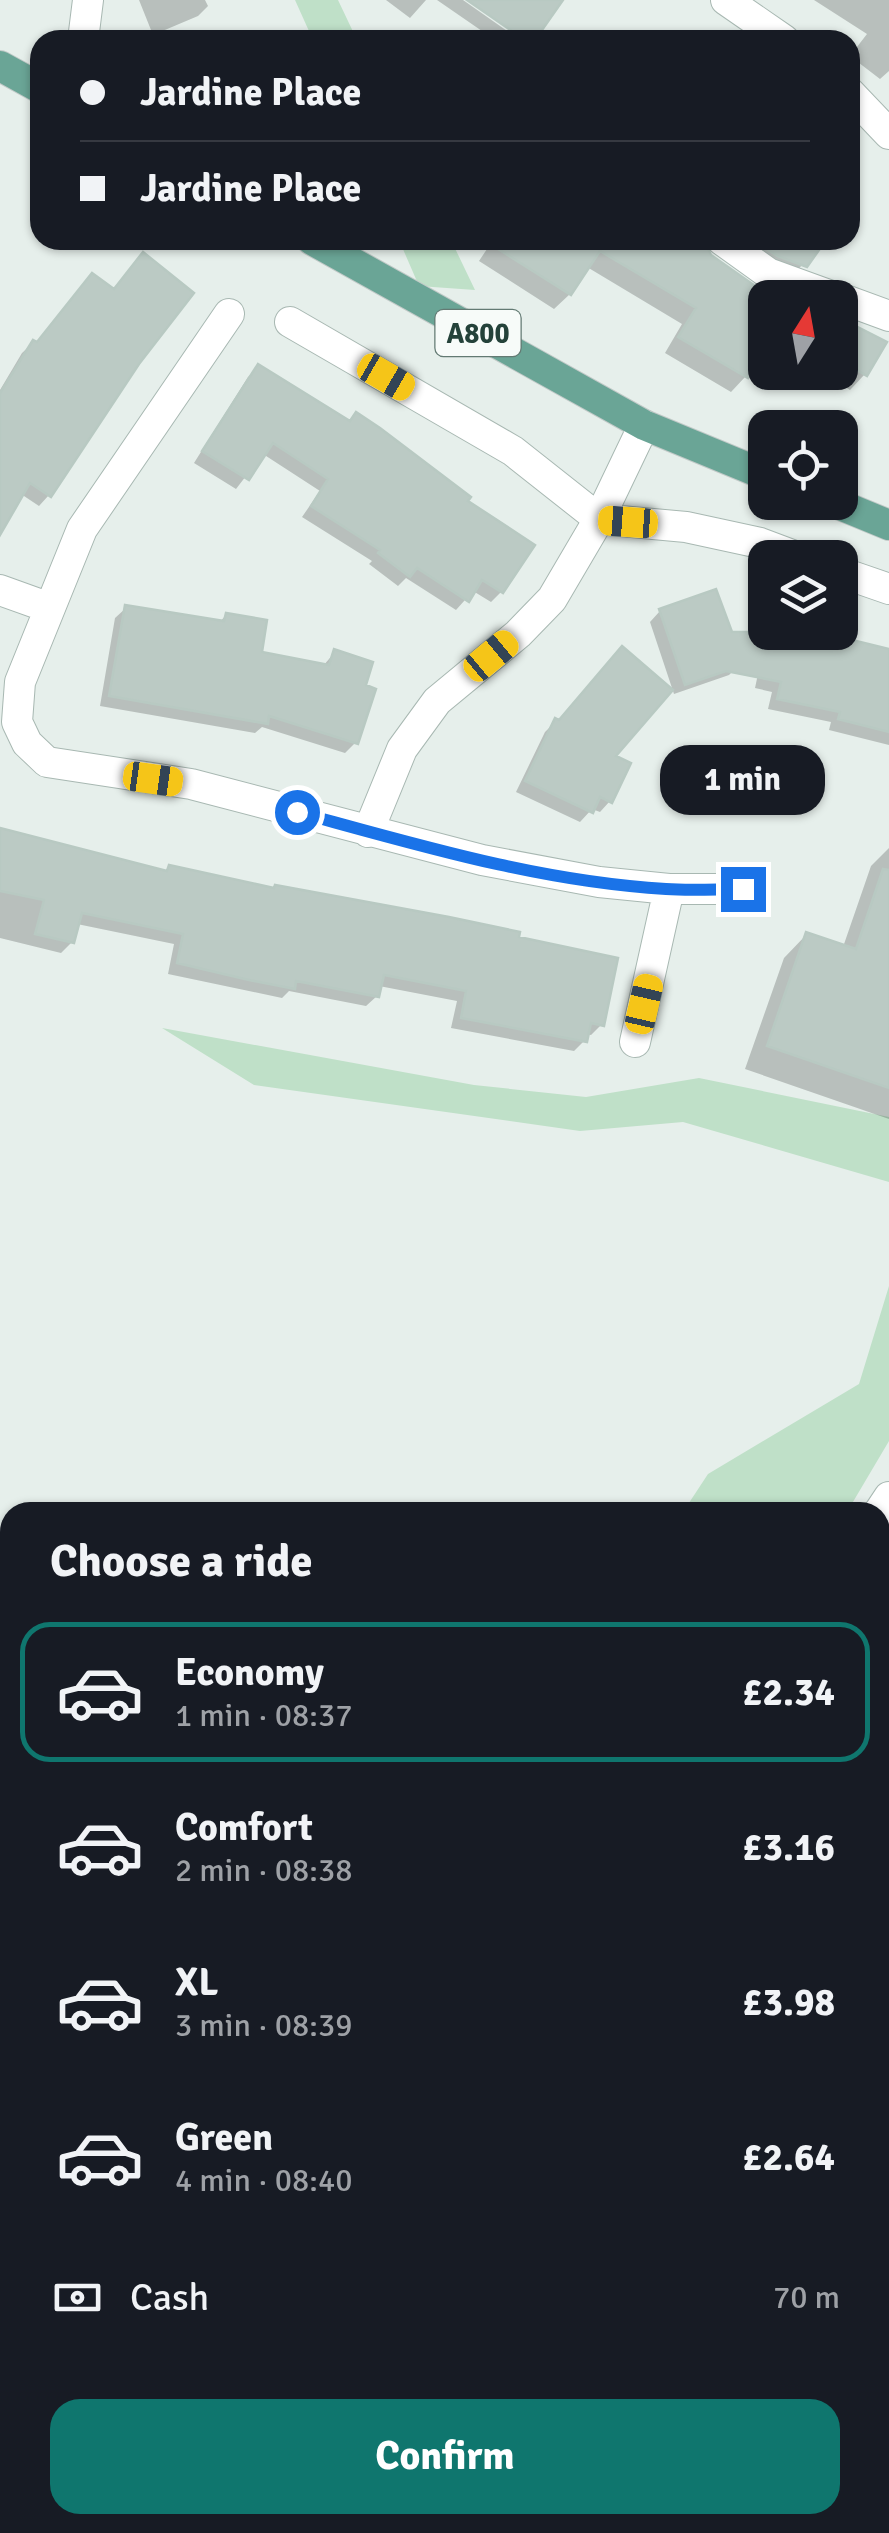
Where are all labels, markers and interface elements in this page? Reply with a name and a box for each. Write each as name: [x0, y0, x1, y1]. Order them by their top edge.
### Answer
text: Jardine Place: [140, 69, 361, 116]
text: Jardine Place: [140, 165, 361, 212]
north arrow: [748, 280, 858, 390]
map controls: [748, 280, 858, 650]
road number: A800: [436, 310, 520, 356]
car: [353, 349, 419, 405]
button: locate: [748, 410, 858, 520]
car: [597, 505, 659, 539]
button: layers: [748, 540, 858, 650]
car: [458, 625, 524, 687]
callout: 1 min: [660, 744, 826, 814]
car: [121, 760, 185, 798]
text: 1 min: [704, 760, 781, 799]
route start: [275, 790, 320, 835]
route end: [721, 867, 766, 912]
car: [623, 971, 665, 1037]
text: Choose a ride: [50, 1534, 313, 1589]
icon: car: [55, 1647, 145, 1737]
text: Economy: [175, 1649, 324, 1696]
text: £2.34: [742, 1669, 835, 1716]
text: 1 min · 08:37: [175, 1696, 353, 1735]
icon: car: [55, 1802, 145, 1892]
text: Comfort: [175, 1804, 313, 1851]
text: £3.16: [742, 1824, 835, 1871]
text: 2 min · 08:38: [175, 1851, 353, 1890]
icon: car: [55, 1957, 145, 2047]
text: XL: [175, 1959, 218, 2006]
text: £3.98: [742, 1979, 835, 2026]
text: 3 min · 08:39: [175, 2006, 353, 2045]
icon: car: [55, 2112, 145, 2202]
text: Green: [175, 2114, 273, 2161]
text: £2.64: [742, 2134, 835, 2181]
text: 4 min · 08:40: [175, 2161, 353, 2200]
icon: cash: [50, 2270, 105, 2325]
text: Cash: [130, 2274, 209, 2321]
text: 70 m: [773, 2278, 840, 2317]
button: Confirm: [50, 2399, 840, 2514]

